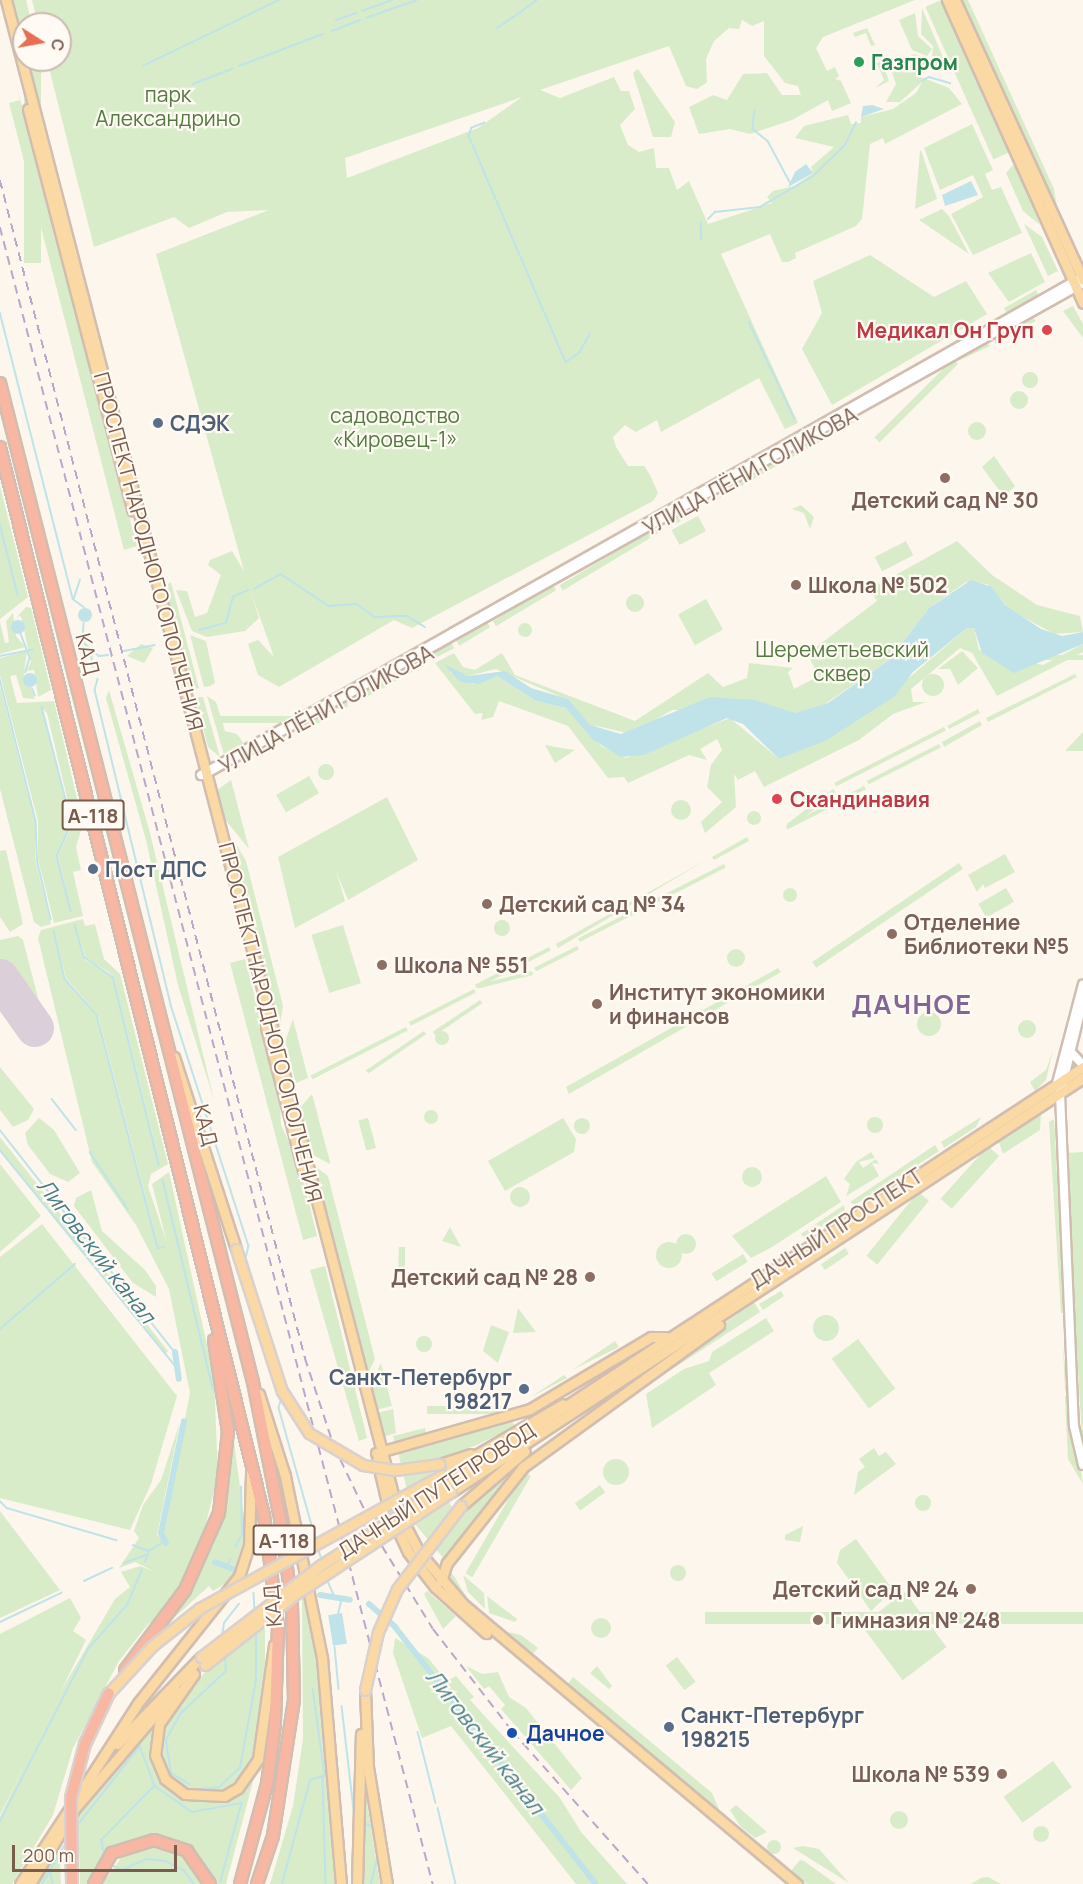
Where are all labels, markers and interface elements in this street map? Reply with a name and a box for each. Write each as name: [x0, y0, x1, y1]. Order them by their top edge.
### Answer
north arrow: [12, 12, 72, 72]
text: С: [46, 37, 70, 53]
place label: Газпром: [871, 49, 958, 75]
marker: Газпром: [852, 55, 866, 69]
park label: парк Александрино: [95, 81, 241, 131]
place label: Медикал Он Груп: [857, 317, 1034, 343]
marker: Медикал Он Груп: [1038, 321, 1056, 339]
street label: ПРОСПЕКТ НАРОДНОГО ОПОЛЧЕНИЯ: [89, 369, 209, 733]
park label: садоводство «Кировец-1»: [330, 402, 460, 452]
street label: УЛИЦА ЛЁНИ ГОЛИКОВА: [639, 402, 861, 540]
place label: СДЭК: [170, 410, 230, 436]
marker: СДЭК: [151, 416, 165, 430]
marker: Детский сад № 30: [938, 471, 952, 485]
place label: Детский сад № 30: [851, 487, 1039, 513]
place label: Школа № 502: [808, 572, 948, 598]
marker: Школа № 502: [789, 578, 803, 592]
street label: КАД: [71, 631, 105, 677]
park label: Шереметьевский сквер: [755, 636, 929, 686]
street label: УЛИЦА ЛЁНИ ГОЛИКОВА: [215, 640, 437, 778]
place label: Скандинавия: [790, 786, 930, 812]
marker: Скандинавия: [768, 790, 786, 808]
road number: А-118: [62, 798, 124, 832]
street label: ПРОСПЕКТ НАРОДНОГО ОПОЛЧЕНИЯ: [214, 839, 328, 1205]
place label: Пост ДПС: [105, 856, 207, 882]
marker: Пост ДПС: [86, 862, 100, 876]
place label: Детский сад № 34: [499, 891, 686, 917]
marker: Детский сад № 34: [480, 897, 494, 911]
place label: Отделение Библиотеки №5: [904, 909, 1069, 959]
marker: Отделение Библиотеки №5: [885, 927, 899, 941]
place label: Школа № 551: [394, 952, 529, 978]
marker: Школа № 551: [375, 958, 389, 972]
place label: Институт экономики и финансов: [609, 979, 825, 1029]
district label: ДАЧНОЕ: [851, 988, 973, 1020]
marker: Институт экономики и финансов: [590, 997, 604, 1011]
street label: КАД: [189, 1102, 223, 1148]
street label: ДАЧНЫЙ ПРОСПЕКТ: [745, 1163, 927, 1293]
water label: Лиговский канал: [31, 1173, 161, 1329]
place label: Детский сад № 28: [391, 1264, 578, 1290]
marker: Детский сад № 28: [583, 1270, 597, 1284]
place label: Санкт-Петербург 198217: [329, 1364, 512, 1414]
marker: Санкт-Петербург 198217: [517, 1382, 531, 1396]
street label: ДАЧНЫЙ ПУТЕПРОВОД: [333, 1417, 539, 1563]
road number: А-118: [252, 1523, 316, 1557]
place label: Детский сад № 24: [773, 1576, 959, 1602]
marker: Детский сад № 24: [964, 1582, 978, 1596]
street label: КАД: [258, 1584, 286, 1628]
place label: Гимназия № 248: [830, 1607, 1000, 1633]
marker: Гимназия № 248: [811, 1613, 825, 1627]
water label: Лиговский канал: [420, 1664, 550, 1820]
place label: Санкт-Петербург 198215: [681, 1702, 864, 1752]
place label: Дачное: [526, 1720, 605, 1746]
marker: Санкт-Петербург 198215: [662, 1720, 676, 1734]
marker: Дачное: [503, 1724, 521, 1742]
place label: Школа № 539: [852, 1761, 990, 1787]
marker: Школа № 539: [995, 1767, 1009, 1781]
scale bar: [15, 1833, 180, 1871]
text: 200 m: [23, 1843, 74, 1867]

